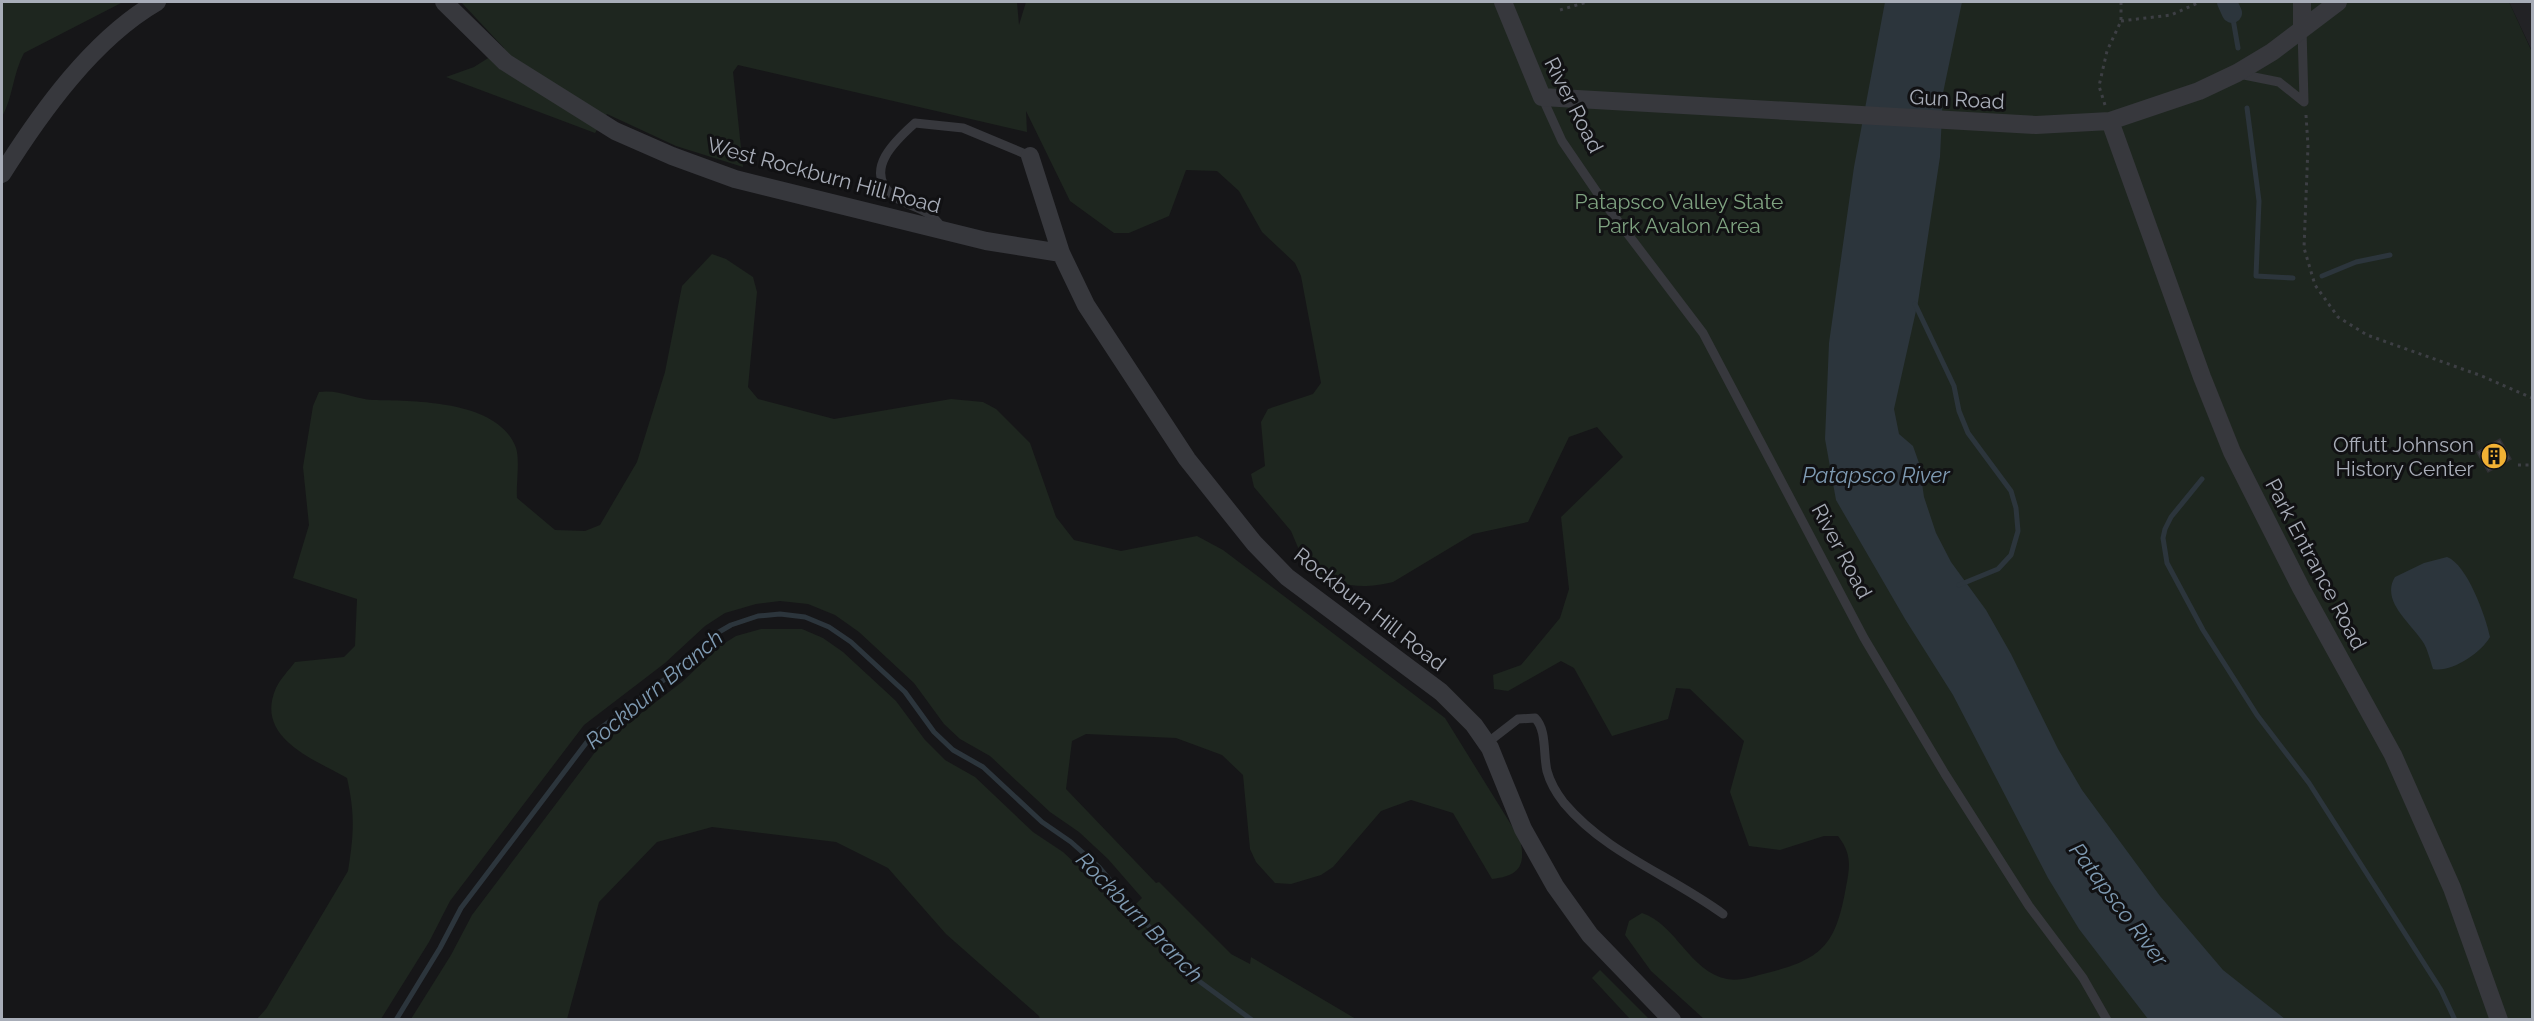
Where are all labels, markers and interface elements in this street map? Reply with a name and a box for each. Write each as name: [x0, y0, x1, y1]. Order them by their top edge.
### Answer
street label: River Road: [1539, 53, 1609, 157]
street label: Gun Road: [1909, 84, 2005, 114]
street label: West Rockburn Hill Road: [704, 132, 944, 218]
park label: Patapsco Valley State Park Avalon Area: [1575, 189, 1783, 238]
place label: Offutt Johnson History Center: [2333, 432, 2475, 481]
building icon: Offutt Johnson History Center: [2479, 441, 2509, 471]
water label: Patapsco River: [1802, 462, 1951, 488]
street label: Park Entrance Road: [2260, 474, 2372, 654]
street label: River Road: [1807, 499, 1877, 603]
street label: Rockburn Hill Road: [1289, 542, 1451, 676]
water label: Rockburn Branch: [580, 624, 728, 754]
water label: Patapsco River: [2064, 837, 2175, 972]
water label: Rockburn Branch: [1071, 846, 1209, 988]

